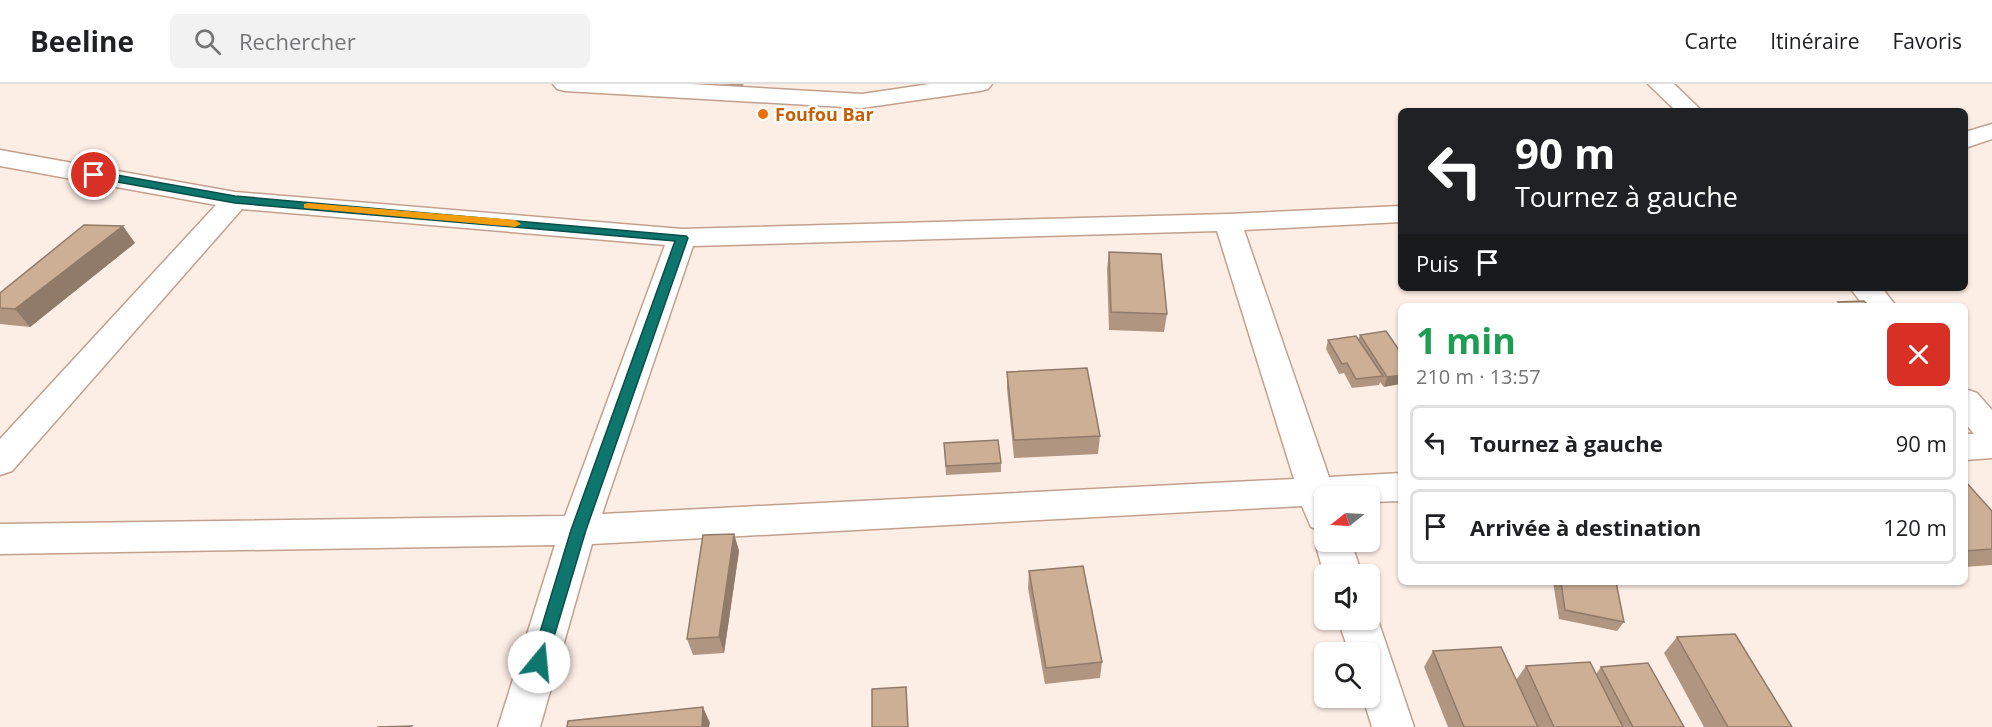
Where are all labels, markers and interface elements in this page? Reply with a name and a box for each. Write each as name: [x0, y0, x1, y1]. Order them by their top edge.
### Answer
search box: [170, 14, 590, 68]
text: Beeline: [30, 22, 134, 60]
icon: search: [191, 25, 224, 58]
text: Rechercher: [239, 26, 356, 56]
text: Carte: [1684, 27, 1737, 55]
text: Itinéraire: [1770, 27, 1859, 55]
text: Favoris: [1892, 27, 1962, 55]
place label: Foufou Bar: [775, 102, 874, 126]
marker: Foufou Bar: [756, 107, 770, 121]
text: 90 m: [1515, 124, 1615, 181]
icon: left: [1416, 132, 1494, 210]
pin: [68, 149, 119, 200]
icon: arrive: [77, 158, 110, 191]
text: Tournez à gauche: [1515, 178, 1738, 215]
icon: arrive: [1471, 246, 1504, 279]
text: Puis: [1416, 248, 1459, 278]
text: 1 min: [1416, 316, 1516, 365]
button: close: [1887, 323, 1950, 386]
text: 210 m · 13:57: [1416, 363, 1541, 390]
icon: left: [1419, 426, 1452, 459]
text: Tournez à gauche: [1470, 428, 1663, 458]
text: 90 m: [1896, 428, 1947, 458]
north arrow: [1314, 486, 1380, 552]
map controls: [1314, 486, 1380, 708]
icon: arrive: [1419, 510, 1452, 543]
text: Arrivée à destination: [1470, 512, 1701, 542]
text: 120 m: [1883, 512, 1947, 542]
button: sound: [1314, 564, 1380, 630]
position arrow: [507, 630, 571, 694]
button: search: [1314, 642, 1380, 708]

